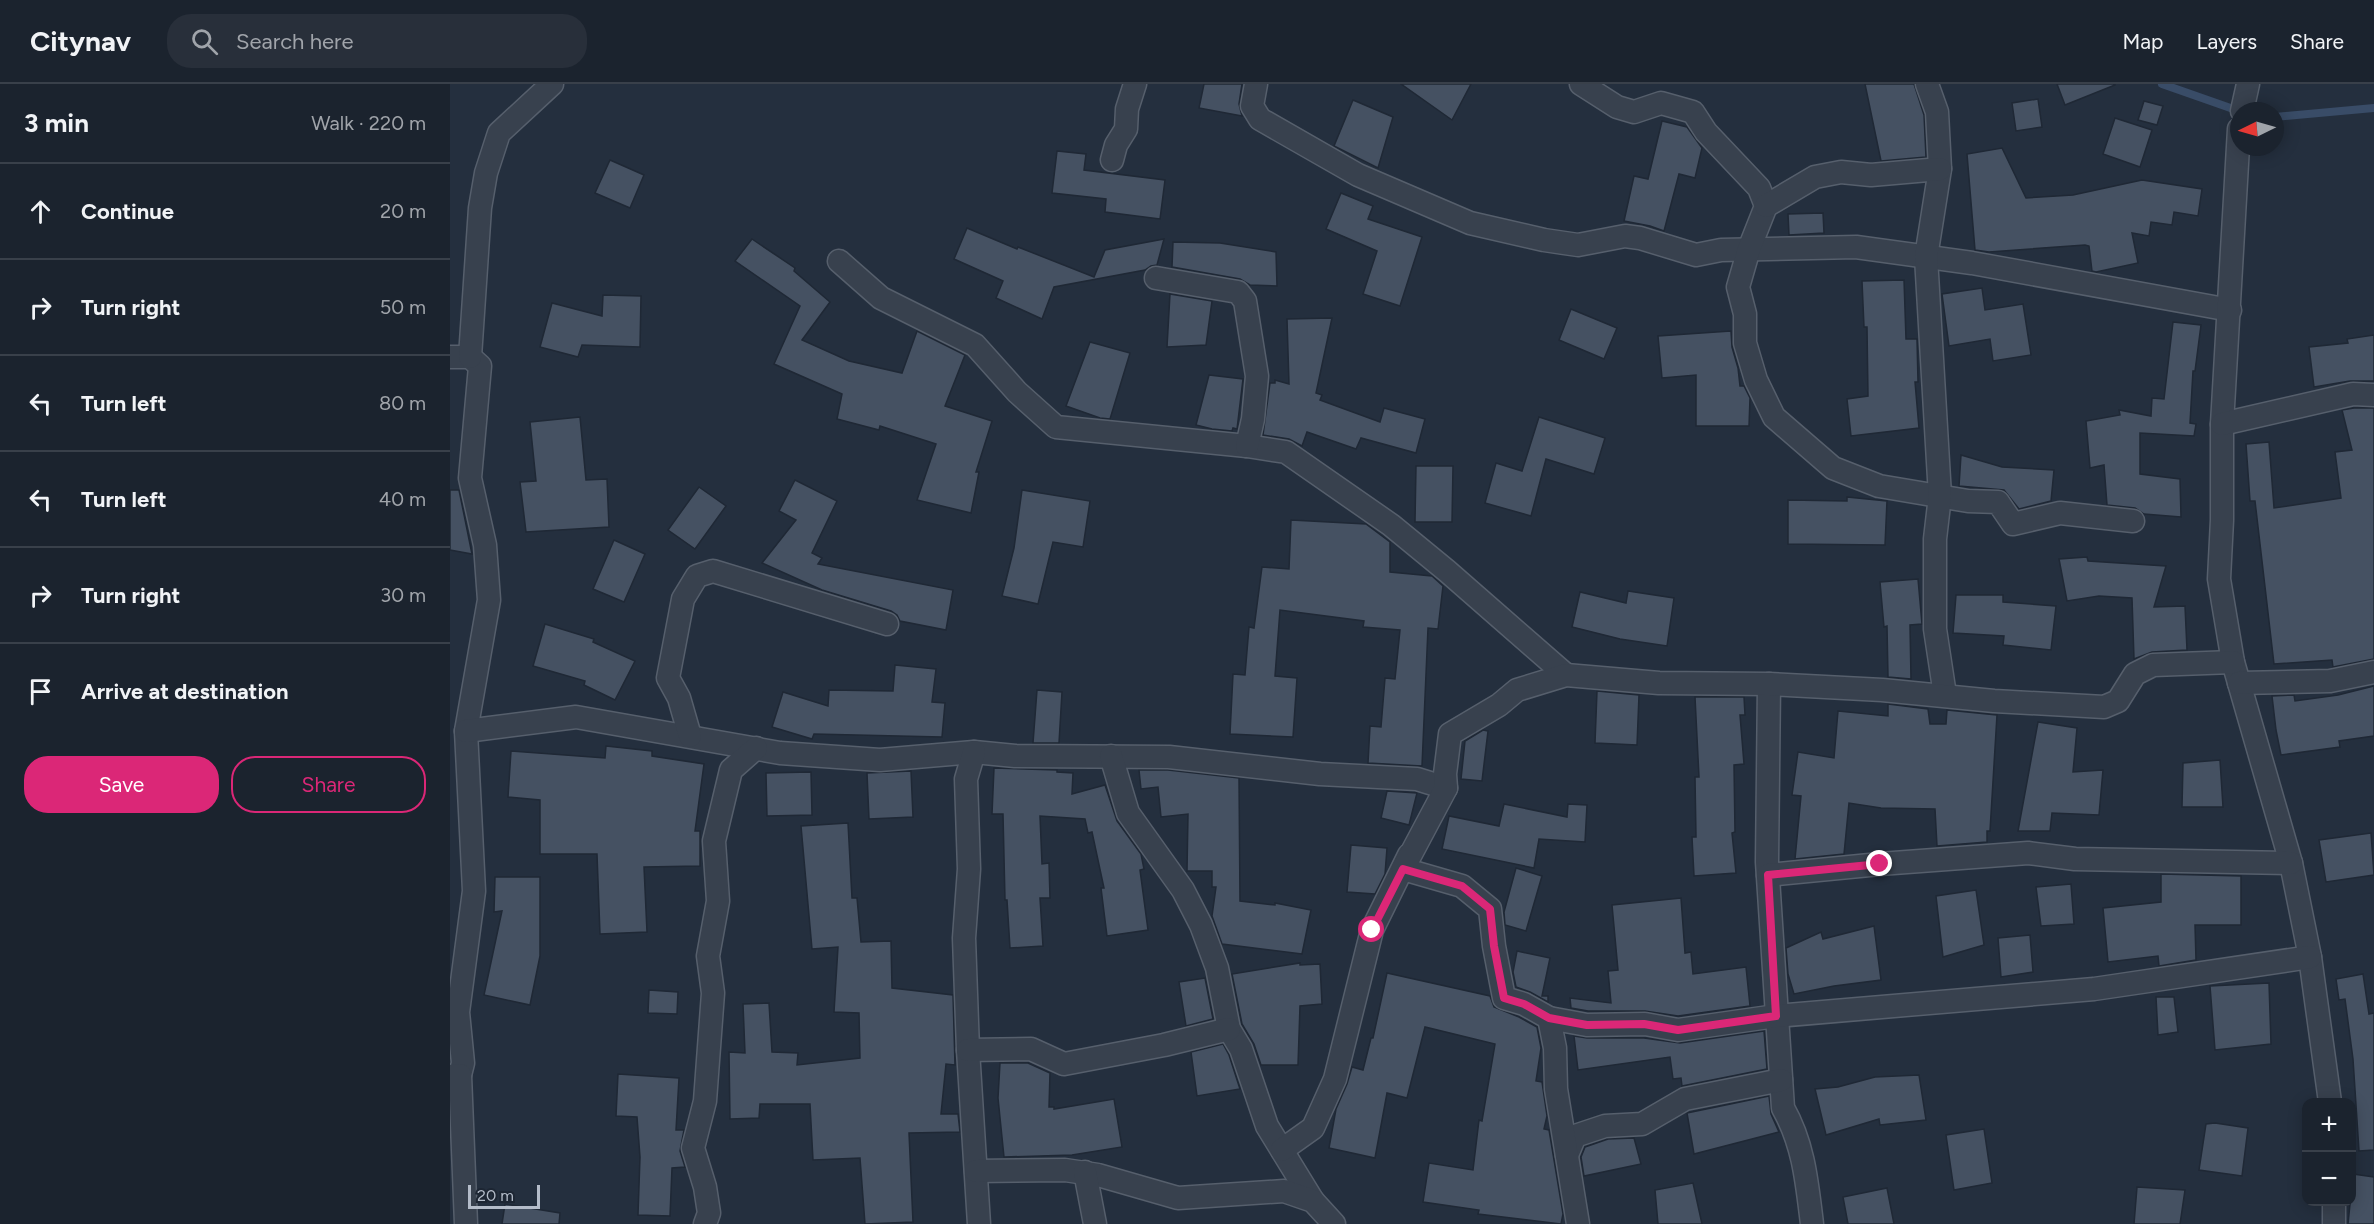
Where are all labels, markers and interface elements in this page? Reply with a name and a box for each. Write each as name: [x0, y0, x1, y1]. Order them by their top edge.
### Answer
search box: [167, 14, 587, 68]
text: Citynav: [30, 24, 131, 58]
icon: search: [188, 25, 221, 58]
text: Search here: [236, 28, 354, 55]
text: Map: [2123, 29, 2163, 54]
text: Layers: [2196, 29, 2257, 54]
text: Share: [2290, 29, 2344, 54]
north arrow: [2230, 102, 2284, 156]
text: 3 min: [24, 107, 89, 139]
text: Walk · 220 m: [311, 111, 426, 135]
icon: ahead: [24, 195, 57, 228]
text: Continue: [81, 198, 174, 225]
text: 20 m: [380, 199, 426, 223]
icon: right: [24, 291, 57, 324]
text: Turn right: [81, 294, 180, 321]
text: 50 m: [380, 295, 426, 319]
icon: left: [24, 387, 57, 420]
text: Turn left: [81, 390, 167, 417]
text: 80 m: [379, 391, 426, 415]
icon: left: [24, 483, 57, 516]
text: Turn left: [81, 486, 167, 513]
text: 40 m: [379, 487, 426, 511]
icon: right: [24, 579, 57, 612]
text: Turn right: [81, 582, 180, 609]
text: 30 m: [380, 583, 426, 607]
icon: arrive: [24, 675, 57, 708]
text: Arrive at destination: [81, 678, 289, 705]
button: Save: [24, 756, 219, 813]
button: Share: [231, 756, 426, 813]
route end: [1866, 850, 1892, 876]
route start: [1358, 916, 1384, 942]
map controls: [2302, 1098, 2356, 1206]
button: +: [2302, 1098, 2356, 1152]
button: −: [2302, 1152, 2356, 1206]
scale bar: [468, 1182, 540, 1210]
text: 20 m: [477, 1186, 514, 1205]

